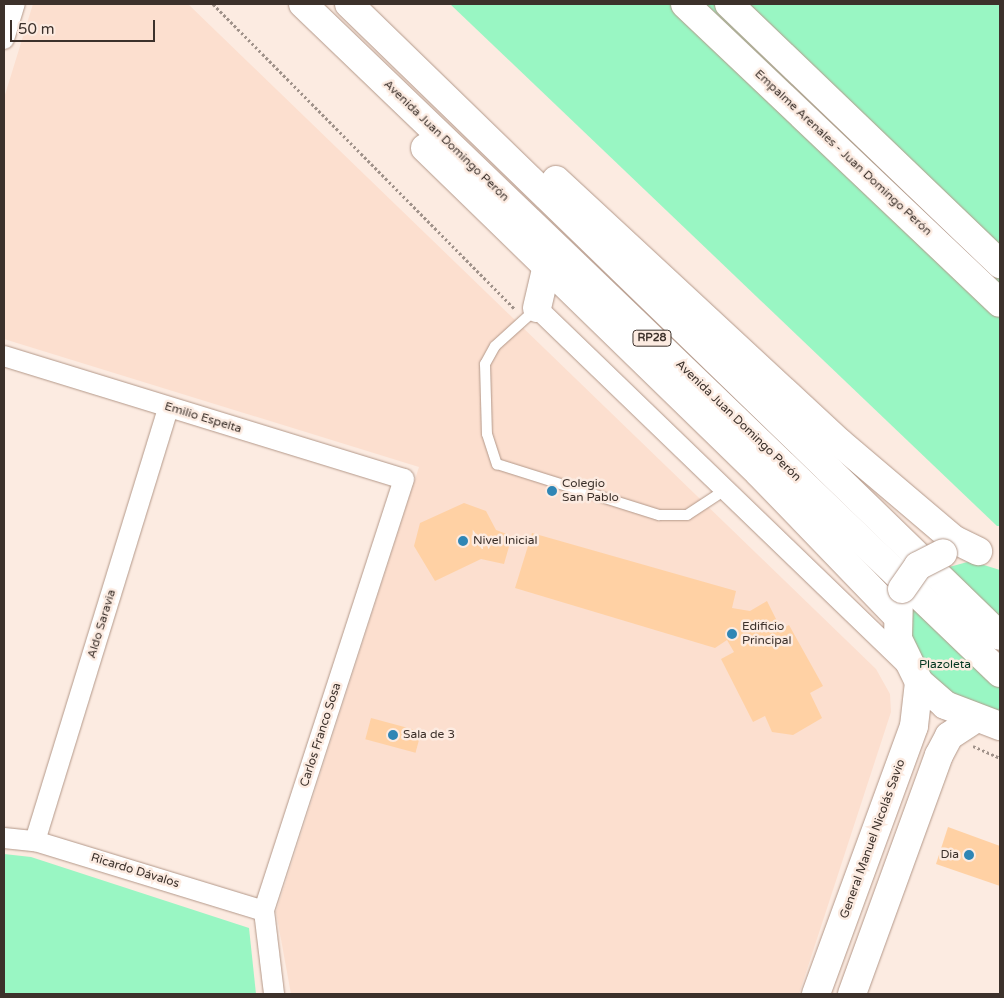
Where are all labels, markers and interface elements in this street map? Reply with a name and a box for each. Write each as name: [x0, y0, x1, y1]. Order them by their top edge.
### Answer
scale bar: [12, 10, 158, 42]
text: 50 m: [18, 20, 55, 38]
street label: Empalme Arenales - Juan Domingo Perón: [751, 67, 935, 239]
street label: Avenida Juan Domingo Perón: [380, 77, 512, 205]
road number: RP28: [632, 329, 672, 346]
street label: Avenida Juan Domingo Perón: [672, 357, 804, 485]
street label: Emilio Espelta: [163, 399, 243, 437]
place label: Colegio San Pablo: [562, 477, 619, 505]
marker: Colegio San Pablo: [546, 485, 558, 497]
place label: Nivel Inicial: [473, 534, 537, 548]
marker: Nivel Inicial: [457, 535, 469, 547]
street label: Aldo Saravia: [85, 588, 119, 660]
place label: Edificio Principal: [742, 620, 792, 648]
marker: Edificio Principal: [726, 628, 738, 640]
park label: Plazoleta: [919, 658, 971, 672]
street label: Carlos Franco Sosa: [297, 681, 345, 789]
place label: Sala de 3: [403, 728, 455, 742]
marker: Sala de 3: [387, 729, 399, 741]
street label: General Manuel Nicolás Savio: [837, 757, 909, 921]
place label: Dia: [940, 848, 959, 862]
marker: Dia: [963, 849, 975, 861]
street label: Ricardo Dávalos: [89, 851, 181, 891]

